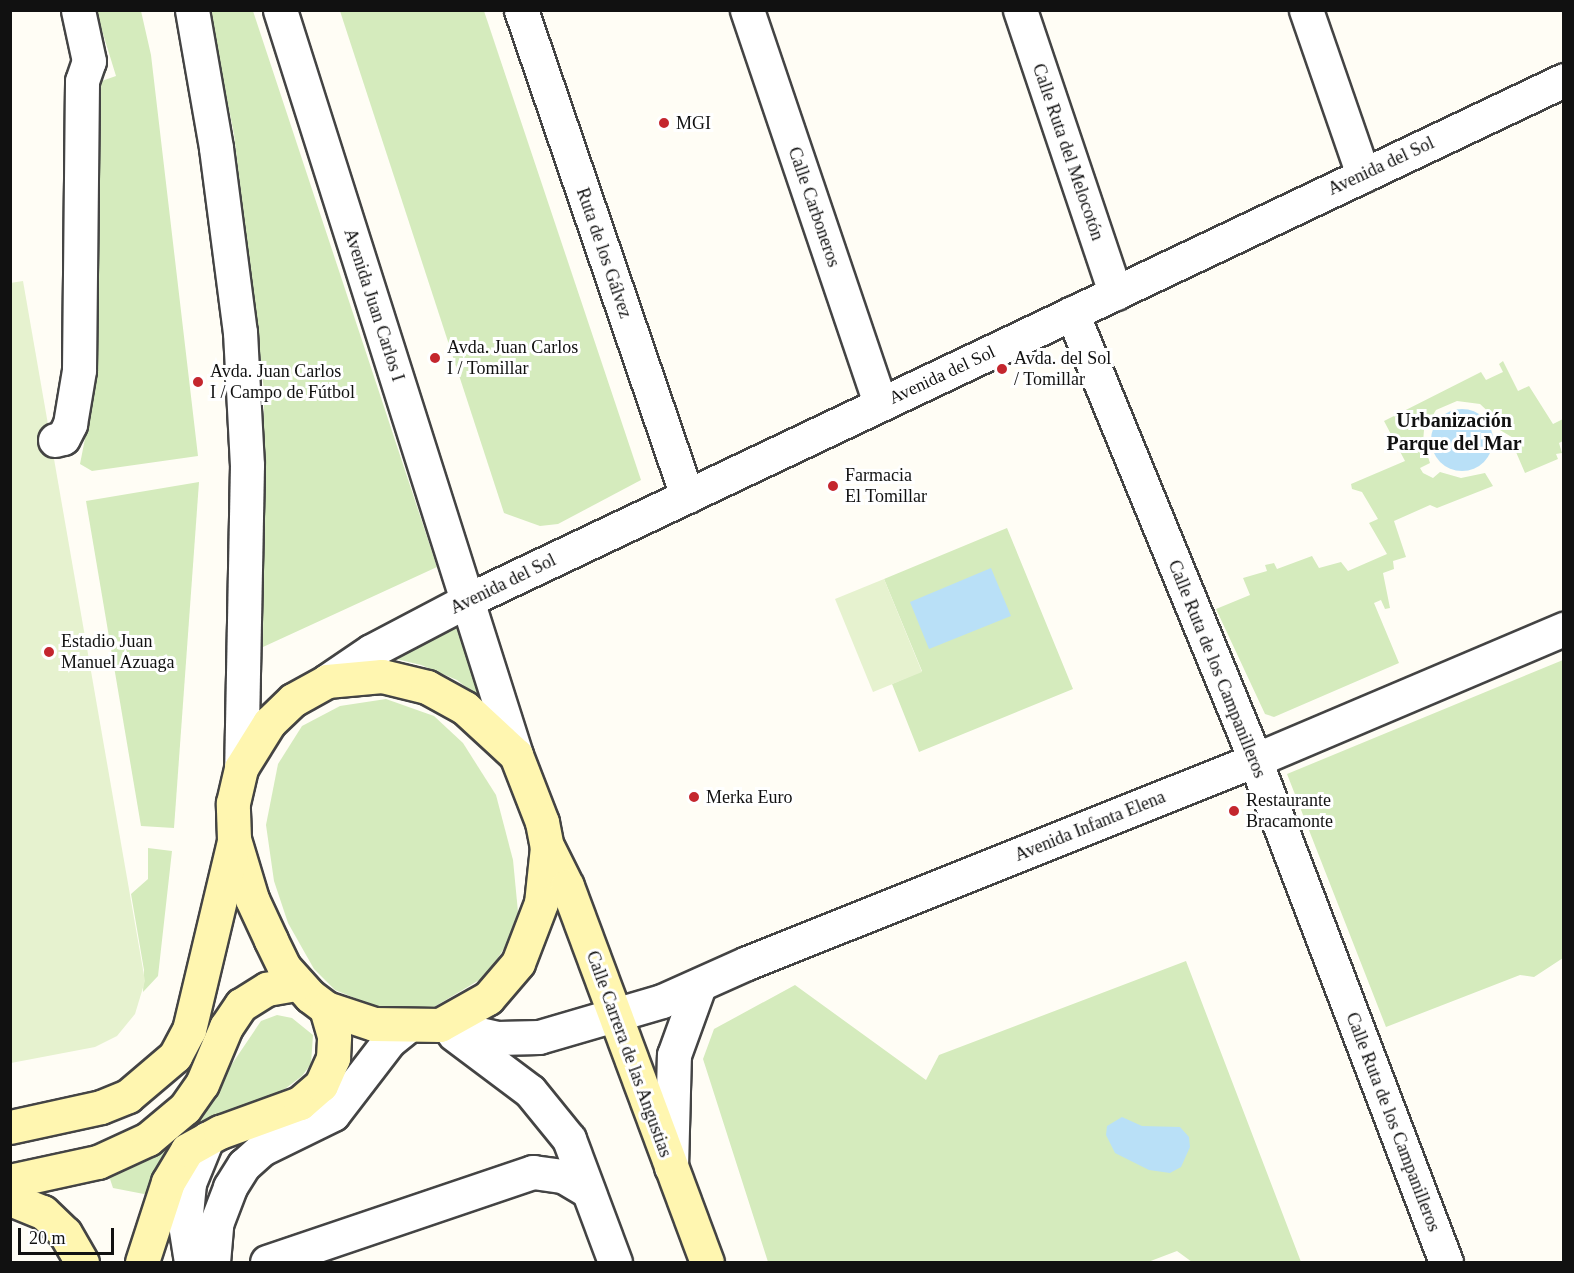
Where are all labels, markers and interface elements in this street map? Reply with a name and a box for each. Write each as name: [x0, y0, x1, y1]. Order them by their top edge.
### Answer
street label: Calle Ruta del Melocotón: [1028, 61, 1108, 243]
place label: MGI: [676, 112, 711, 134]
marker: MGI: [657, 116, 671, 130]
street label: Avenida del Sol: [1324, 132, 1438, 200]
street label: Calle Carboneros: [783, 144, 845, 270]
street label: Ruta de los Gálvez: [572, 185, 636, 321]
street label: Avenida Juan Carlos I: [339, 226, 409, 384]
place label: Avda. Juan Carlos I / Tomillar: [447, 337, 578, 380]
street label: Avenida del Sol: [885, 341, 999, 409]
place label: Avda. del Sol / Tomillar: [1014, 348, 1111, 391]
marker: Avda. Juan Carlos I / Tomillar: [428, 351, 442, 365]
place label: Avda. Juan Carlos I / Campo de Fútbol: [210, 361, 355, 404]
marker: Avda. del Sol / Tomillar: [995, 362, 1009, 376]
marker: Avda. Juan Carlos I / Campo de Fútbol: [191, 375, 205, 389]
district label: Urbanización Parque del Mar: [1386, 408, 1522, 455]
place label: Farmacia El Tomillar: [845, 465, 927, 508]
marker: Farmacia El Tomillar: [826, 479, 840, 493]
street label: Avenida del Sol: [447, 549, 559, 619]
street label: Calle Ruta de los Campanilleros: [1163, 557, 1271, 781]
place label: Estadio Juan Manuel Azuaga: [61, 631, 175, 674]
marker: Estadio Juan Manuel Azuaga: [42, 645, 56, 659]
place label: Merka Euro: [706, 786, 792, 808]
street label: Avenida Infanta Elena: [1012, 786, 1168, 866]
marker: Merka Euro: [687, 790, 701, 804]
place label: Restaurante Bracamonte: [1246, 790, 1333, 832]
marker: Restaurante Bracamonte: [1227, 804, 1241, 818]
street label: Calle Carrera de las Angustias: [581, 947, 677, 1161]
street label: Calle Ruta de los Campanilleros: [1341, 1009, 1445, 1235]
scale bar: [21, 1216, 117, 1254]
text: 20 m: [29, 1228, 66, 1248]

